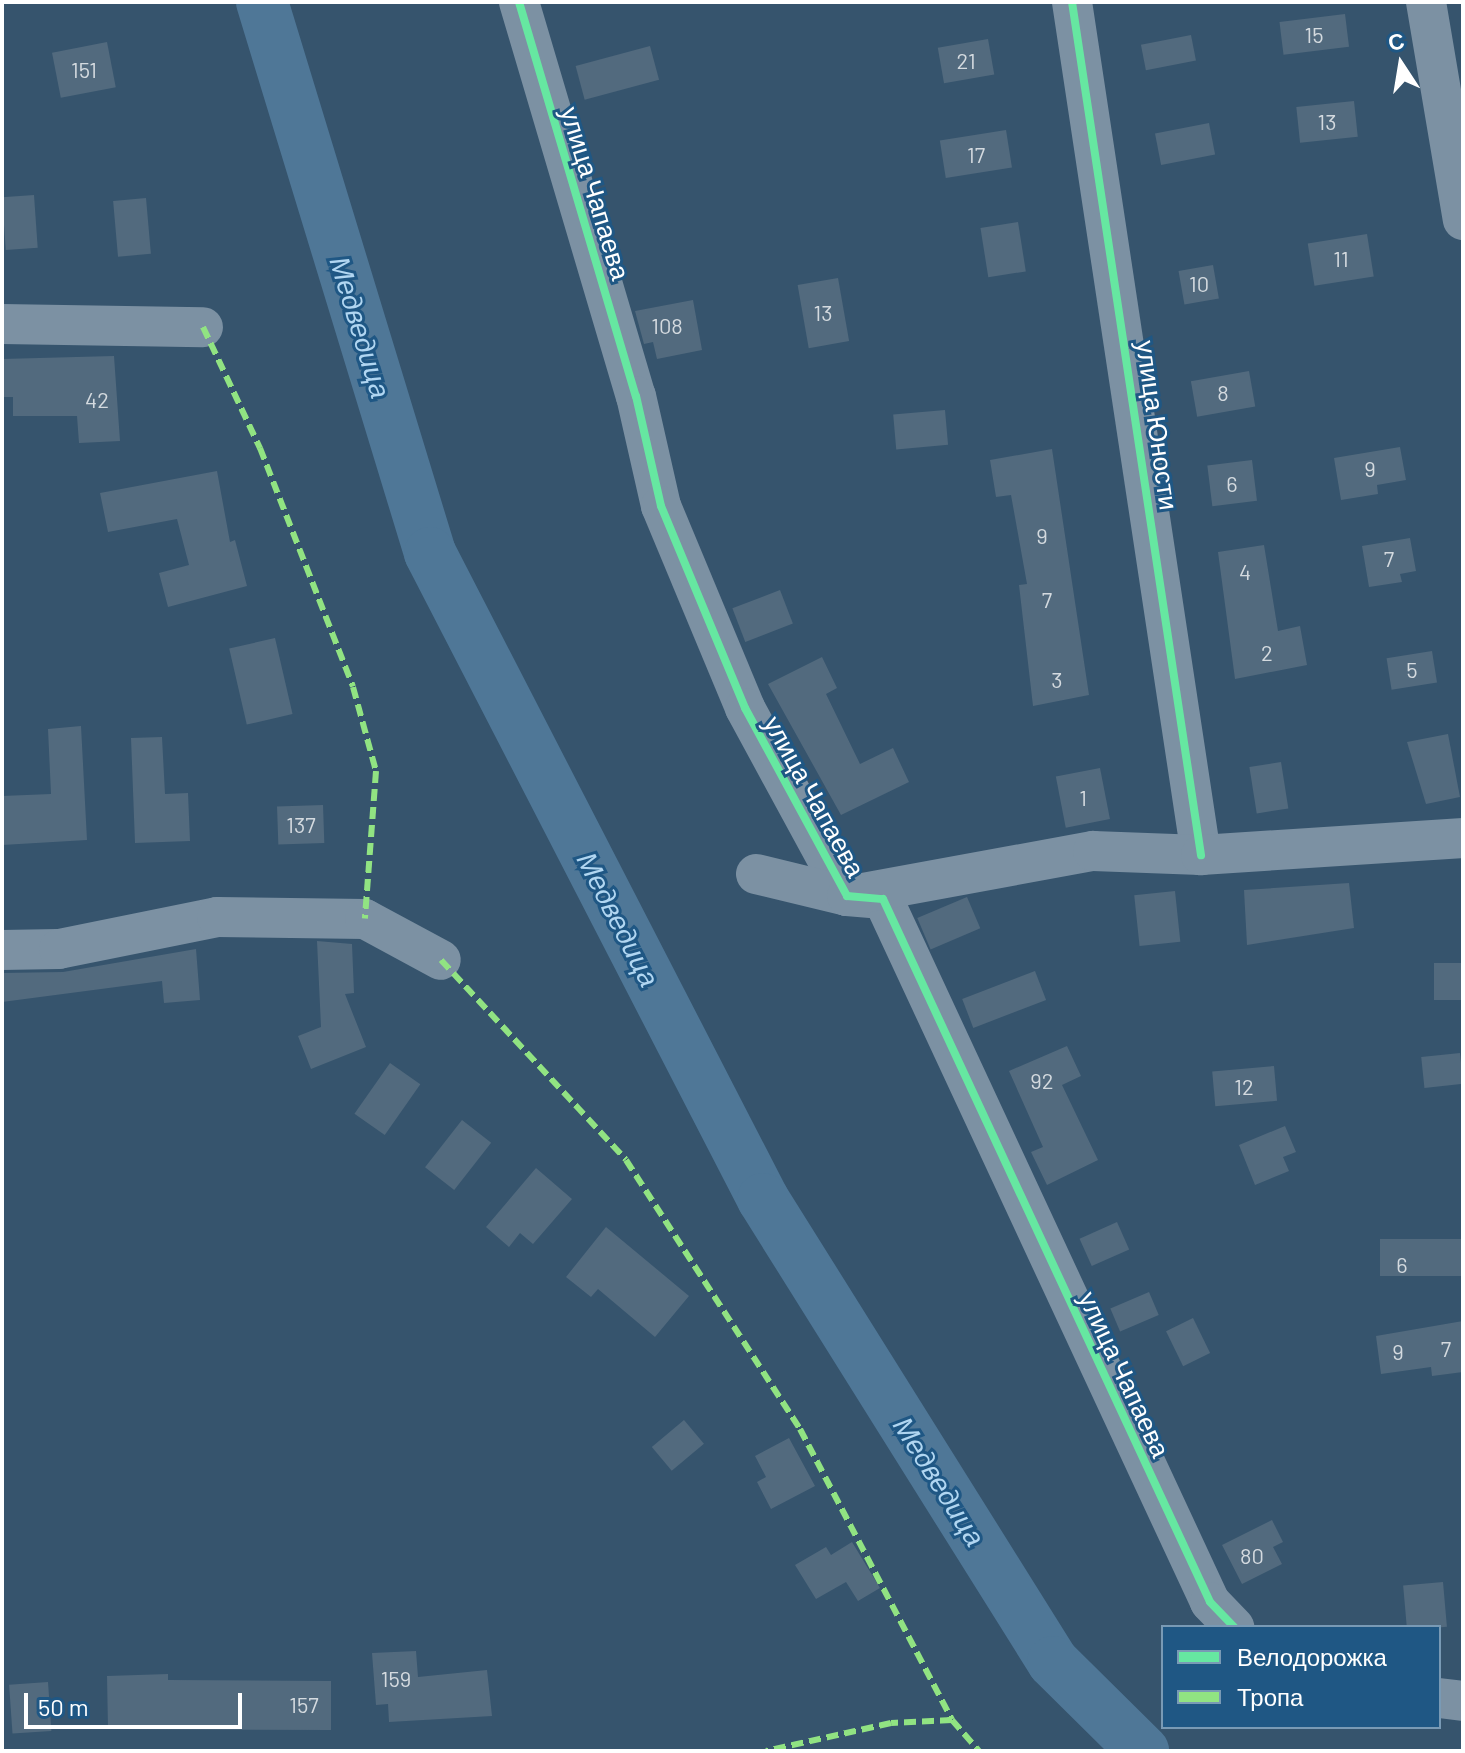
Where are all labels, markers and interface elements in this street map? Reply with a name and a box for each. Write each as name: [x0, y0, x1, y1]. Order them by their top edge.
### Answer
house number: 15: [1304, 22, 1324, 48]
north arrow: [1361, 24, 1441, 104]
text: С: [1386, 26, 1406, 55]
house number: 21: [956, 48, 976, 74]
house number: 151: [71, 57, 97, 83]
street label: улица Чапаева: [555, 103, 637, 283]
house number: 13: [1317, 109, 1337, 135]
house number: 17: [967, 142, 985, 168]
house number: 11: [1333, 246, 1349, 272]
water label: Медведица: [324, 252, 398, 402]
house number: 10: [1189, 271, 1209, 297]
house number: 13: [813, 300, 833, 326]
house number: 108: [651, 313, 683, 339]
street label: улица Юности: [1131, 338, 1185, 512]
house number: 8: [1217, 380, 1229, 406]
house number: 42: [85, 387, 109, 413]
house number: 9: [1364, 456, 1376, 482]
house number: 6: [1226, 471, 1238, 497]
house number: 9: [1036, 523, 1048, 549]
house number: 7: [1384, 546, 1394, 572]
house number: 4: [1239, 559, 1251, 585]
house number: 7: [1042, 587, 1052, 613]
house number: 2: [1261, 640, 1273, 666]
house number: 5: [1406, 657, 1418, 683]
house number: 3: [1051, 667, 1063, 693]
street label: улица Чапаева: [758, 710, 872, 882]
house number: 1: [1079, 785, 1087, 811]
house number: 137: [286, 812, 316, 838]
water label: Медведица: [571, 846, 667, 992]
house number: 92: [1030, 1068, 1054, 1094]
house number: 12: [1234, 1074, 1254, 1100]
house number: 6: [1396, 1252, 1408, 1278]
street label: улица Чапаева: [1073, 1286, 1177, 1462]
house number: 7: [1441, 1336, 1451, 1362]
house number: 9: [1392, 1339, 1404, 1365]
water label: Медведица: [887, 1410, 993, 1552]
house number: 80: [1240, 1543, 1264, 1569]
legend: [1161, 1625, 1441, 1729]
text: Велодорожка: [1237, 1642, 1387, 1671]
house number: 159: [381, 1666, 411, 1692]
scale bar: [28, 1677, 246, 1727]
text: Тропа: [1237, 1682, 1303, 1711]
text: 50 m: [38, 1692, 89, 1721]
house number: 157: [289, 1692, 319, 1718]

